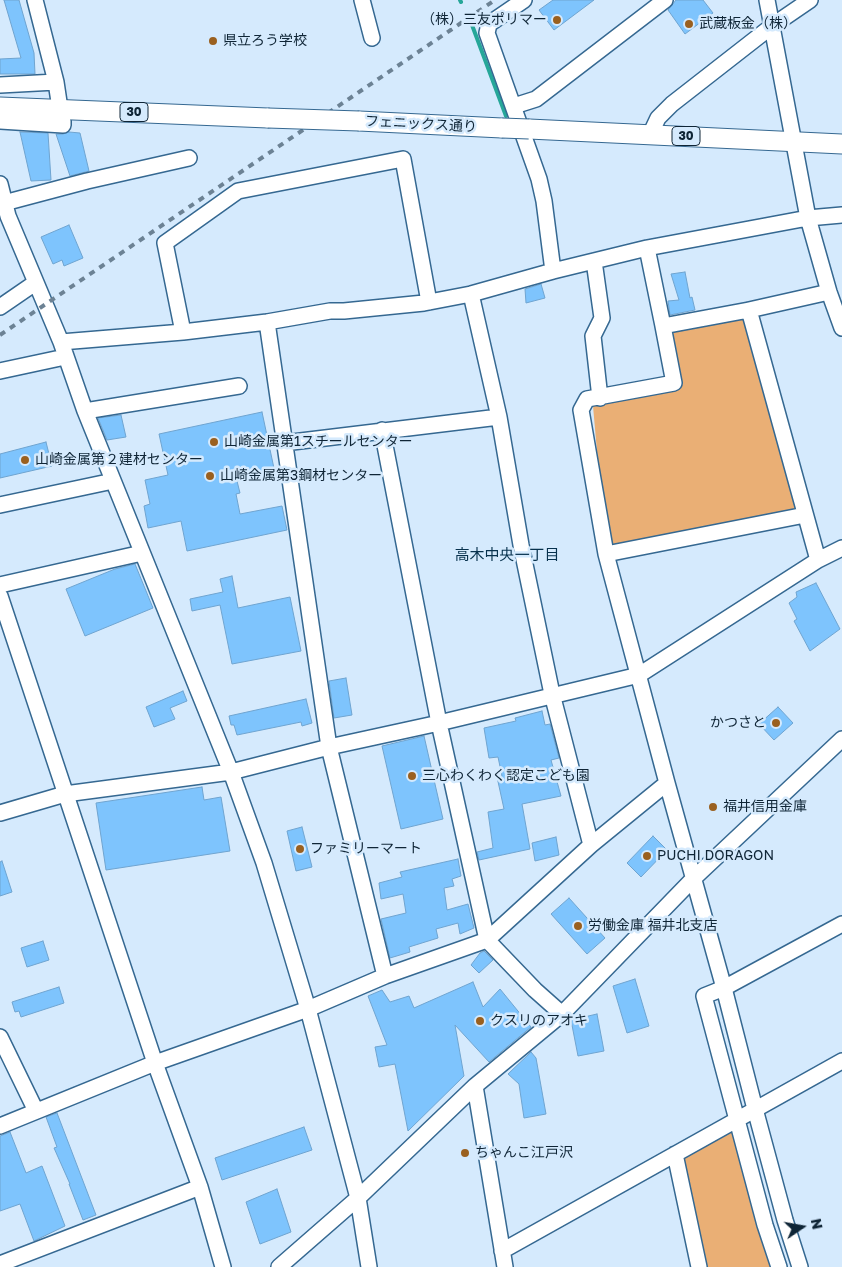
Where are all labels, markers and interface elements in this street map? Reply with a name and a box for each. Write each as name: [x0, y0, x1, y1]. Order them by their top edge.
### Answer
place label: （株）三友ポリマー: [421, 12, 547, 28]
marker: （株）三友ポリマー: [551, 14, 563, 26]
place label: 武蔵板金（株）: [699, 16, 797, 32]
marker: 武蔵板金（株）: [683, 18, 695, 30]
place label: 県立ろう学校: [223, 33, 307, 49]
marker: 県立ろう学校: [207, 35, 219, 47]
road number: 30: [120, 102, 148, 121]
street label: フェニックス通り: [365, 113, 477, 135]
road number: 30: [672, 126, 700, 146]
place label: 山崎金属第1スチールセンター: [224, 434, 413, 450]
marker: 山崎金属第1スチールセンター: [208, 436, 220, 448]
place label: 山崎金属第２建材センター: [35, 452, 203, 468]
marker: 山崎金属第２建材センター: [19, 454, 31, 466]
place label: 山崎金属第3鋼材センター: [220, 468, 382, 484]
marker: 山崎金属第3鋼材センター: [204, 470, 216, 482]
district label: 高木中央一丁目: [455, 546, 559, 564]
place label: かつさと: [710, 715, 766, 731]
marker: かつさと: [770, 717, 782, 729]
place label: 三心わくわく認定こども園: [422, 768, 590, 784]
marker: 三心わくわく認定こども園: [406, 770, 418, 782]
place label: 福井信用金庫: [723, 799, 807, 815]
marker: 福井信用金庫: [707, 801, 719, 813]
place label: ファミリーマート: [310, 841, 422, 857]
marker: ファミリーマート: [294, 843, 306, 855]
place label: PUCHI DORAGON: [657, 848, 774, 864]
marker: PUCHI DORAGON: [641, 850, 653, 862]
place label: 労働金庫 福井北支店: [588, 918, 717, 934]
marker: 労働金庫 福井北支店: [572, 920, 584, 932]
place label: クスリのアオキ: [490, 1013, 588, 1029]
marker: クスリのアオキ: [474, 1015, 486, 1027]
place label: ちゃんこ江戸沢: [475, 1145, 573, 1161]
marker: ちゃんこ江戸沢: [459, 1147, 471, 1159]
north arrow: [777, 1202, 827, 1252]
text: N: [808, 1217, 827, 1231]

